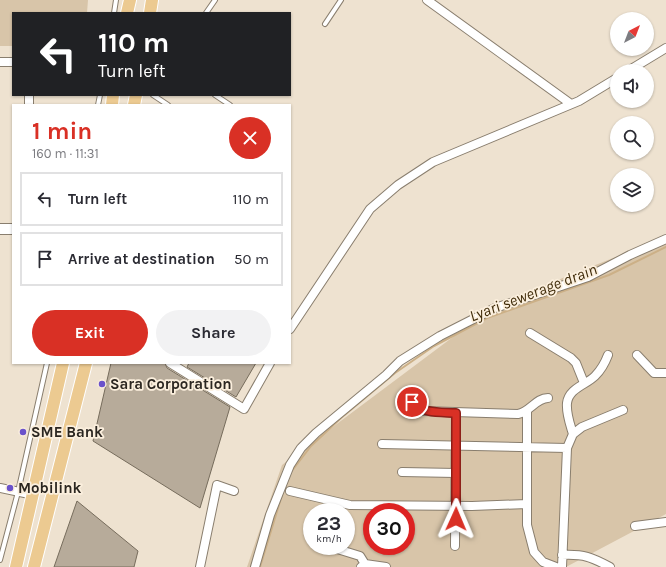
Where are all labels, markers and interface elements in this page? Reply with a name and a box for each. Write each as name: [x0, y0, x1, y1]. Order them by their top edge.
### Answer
north arrow: [610, 12, 654, 56]
map controls: [610, 12, 654, 212]
text: 110 m: [98, 26, 169, 59]
icon: left: [32, 28, 84, 80]
text: Turn left: [98, 60, 166, 82]
button: sound: [610, 64, 654, 108]
button: search: [610, 116, 654, 160]
text: 1 min: [32, 117, 92, 145]
button: close: [229, 117, 271, 159]
text: 160 m · 11:31: [32, 146, 99, 161]
button: layers: [610, 168, 654, 212]
icon: left: [34, 188, 56, 210]
text: Turn left: [68, 190, 127, 208]
text: 110 m: [233, 190, 269, 208]
icon: arrive: [34, 248, 56, 270]
text: Arrive at destination: [68, 250, 215, 268]
text: 50 m: [234, 250, 269, 268]
water label: Lyari sewerage drain: [467, 259, 600, 326]
button: Exit: [32, 310, 148, 356]
button: Share: [156, 310, 271, 356]
place label: Sara Corporation: [110, 375, 232, 393]
marker: Sara Corporation: [97, 379, 107, 389]
pin: [395, 385, 429, 419]
icon: arrive: [401, 391, 423, 413]
place label: SME Bank: [31, 423, 103, 441]
marker: SME Bank: [18, 427, 28, 437]
place label: Mobilink: [18, 479, 82, 497]
marker: Mobilink: [5, 483, 15, 493]
position arrow: [435, 498, 477, 540]
speed limit sign: 30: [363, 503, 415, 555]
text: 23: [317, 512, 341, 535]
text: km/h: [316, 533, 342, 545]

